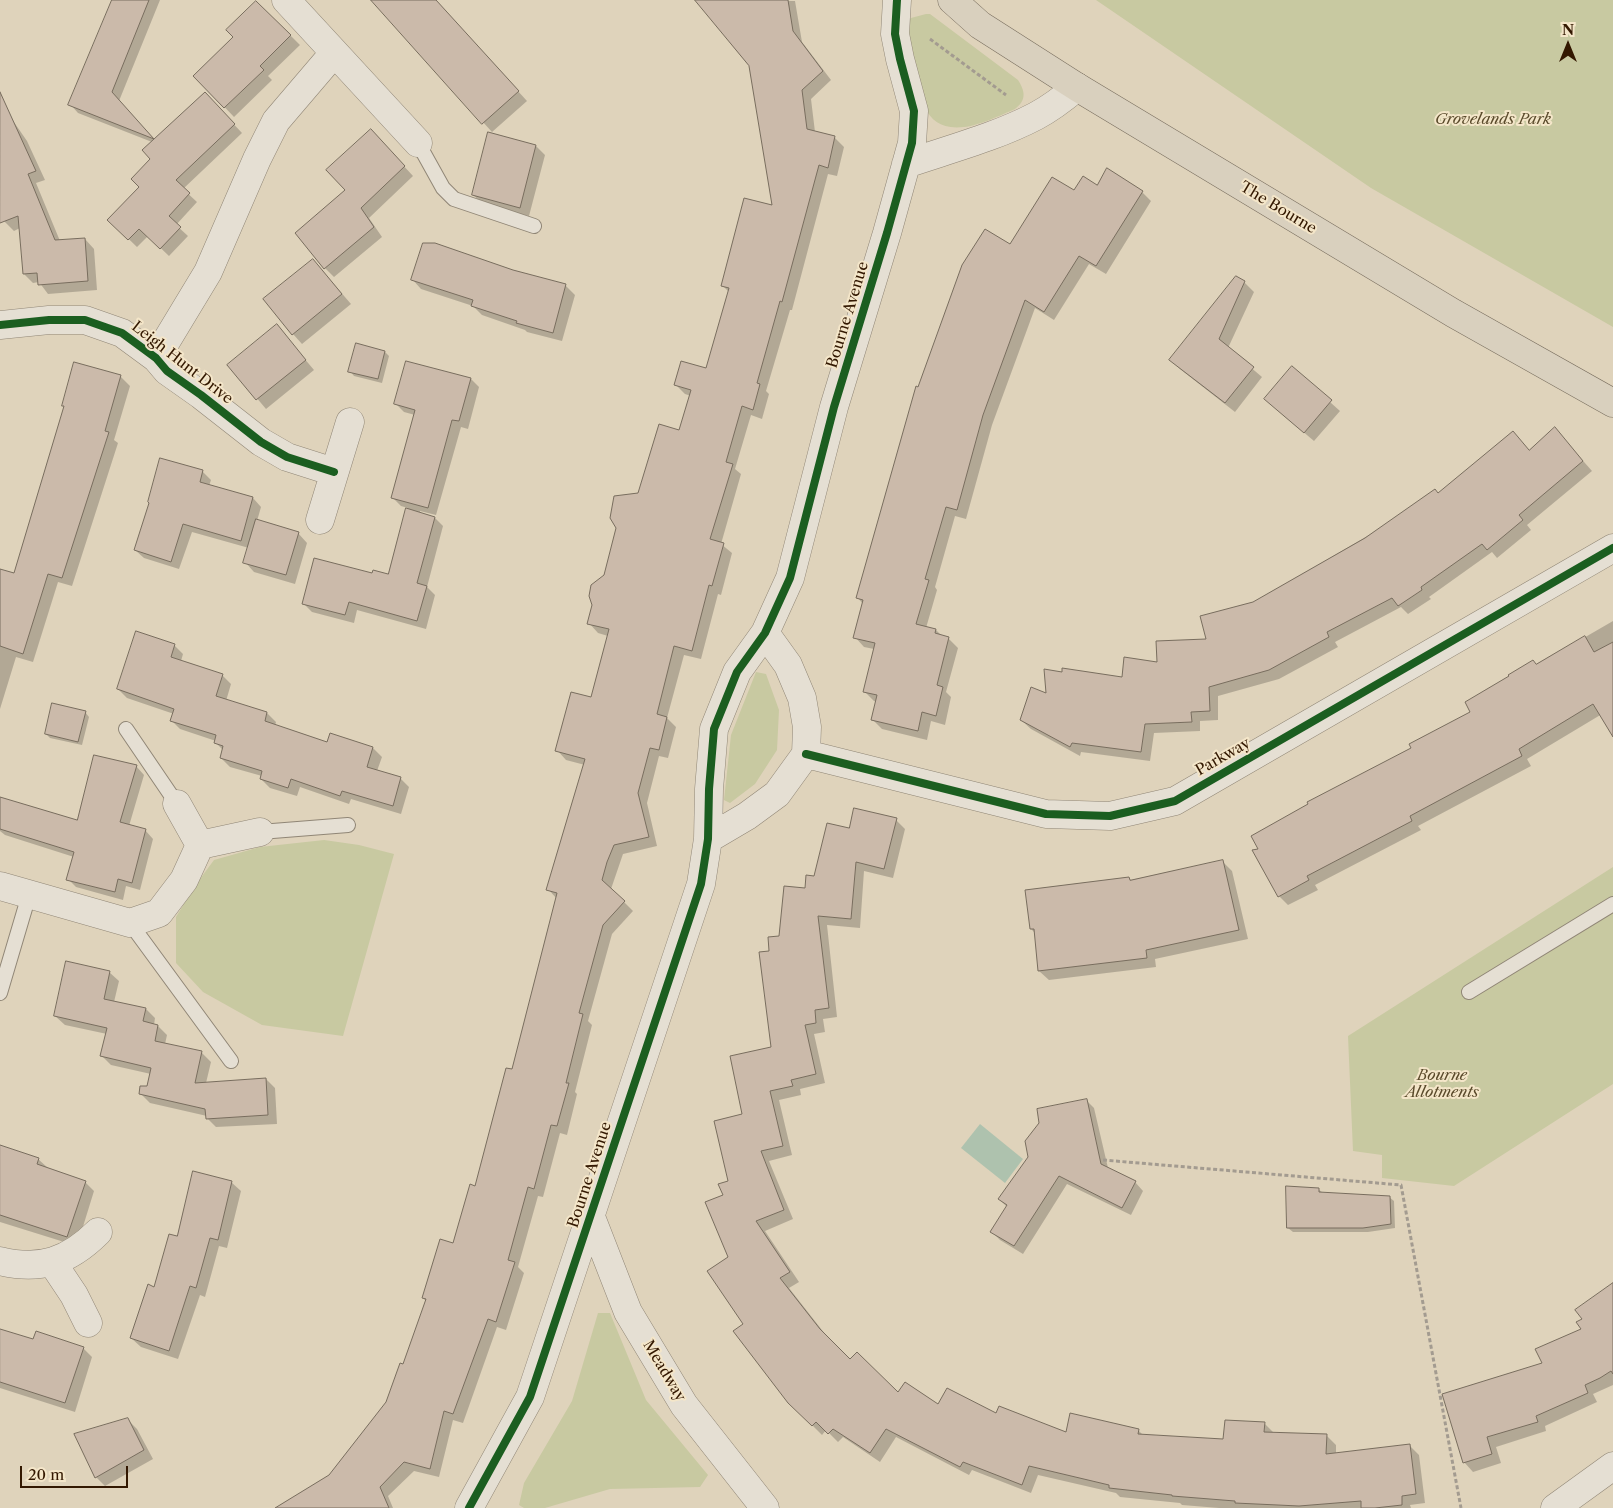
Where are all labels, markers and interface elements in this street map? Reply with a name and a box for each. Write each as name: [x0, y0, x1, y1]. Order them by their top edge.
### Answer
north arrow: [1543, 20, 1593, 70]
text: N: [1562, 21, 1574, 39]
park label: Grovelands Park: [1435, 111, 1551, 129]
street label: The Bourne: [1236, 178, 1320, 238]
street label: Bourne Avenue: [823, 260, 873, 370]
street label: Leigh Hunt Drive: [128, 318, 236, 408]
street label: Parkway: [1192, 734, 1254, 780]
park label: Bourne Allotments: [1405, 1067, 1479, 1102]
street label: Bourne Avenue: [564, 1120, 616, 1230]
street label: Meadway: [639, 1337, 689, 1405]
scale bar: [22, 1456, 130, 1488]
text: 20 m: [28, 1465, 64, 1484]

